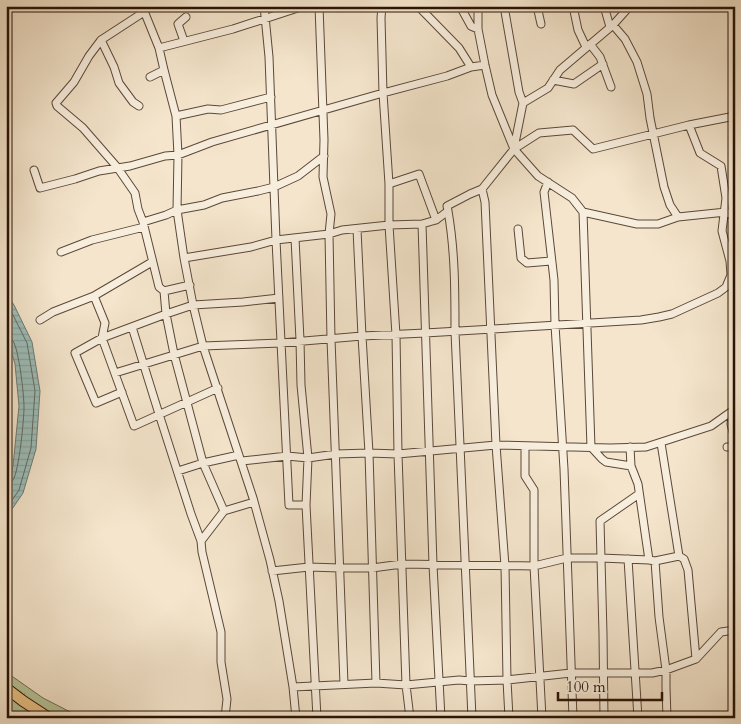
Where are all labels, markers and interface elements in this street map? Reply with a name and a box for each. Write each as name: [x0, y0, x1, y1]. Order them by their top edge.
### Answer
scale bar: [558, 669, 662, 701]
text: 100 m: [566, 677, 606, 697]

